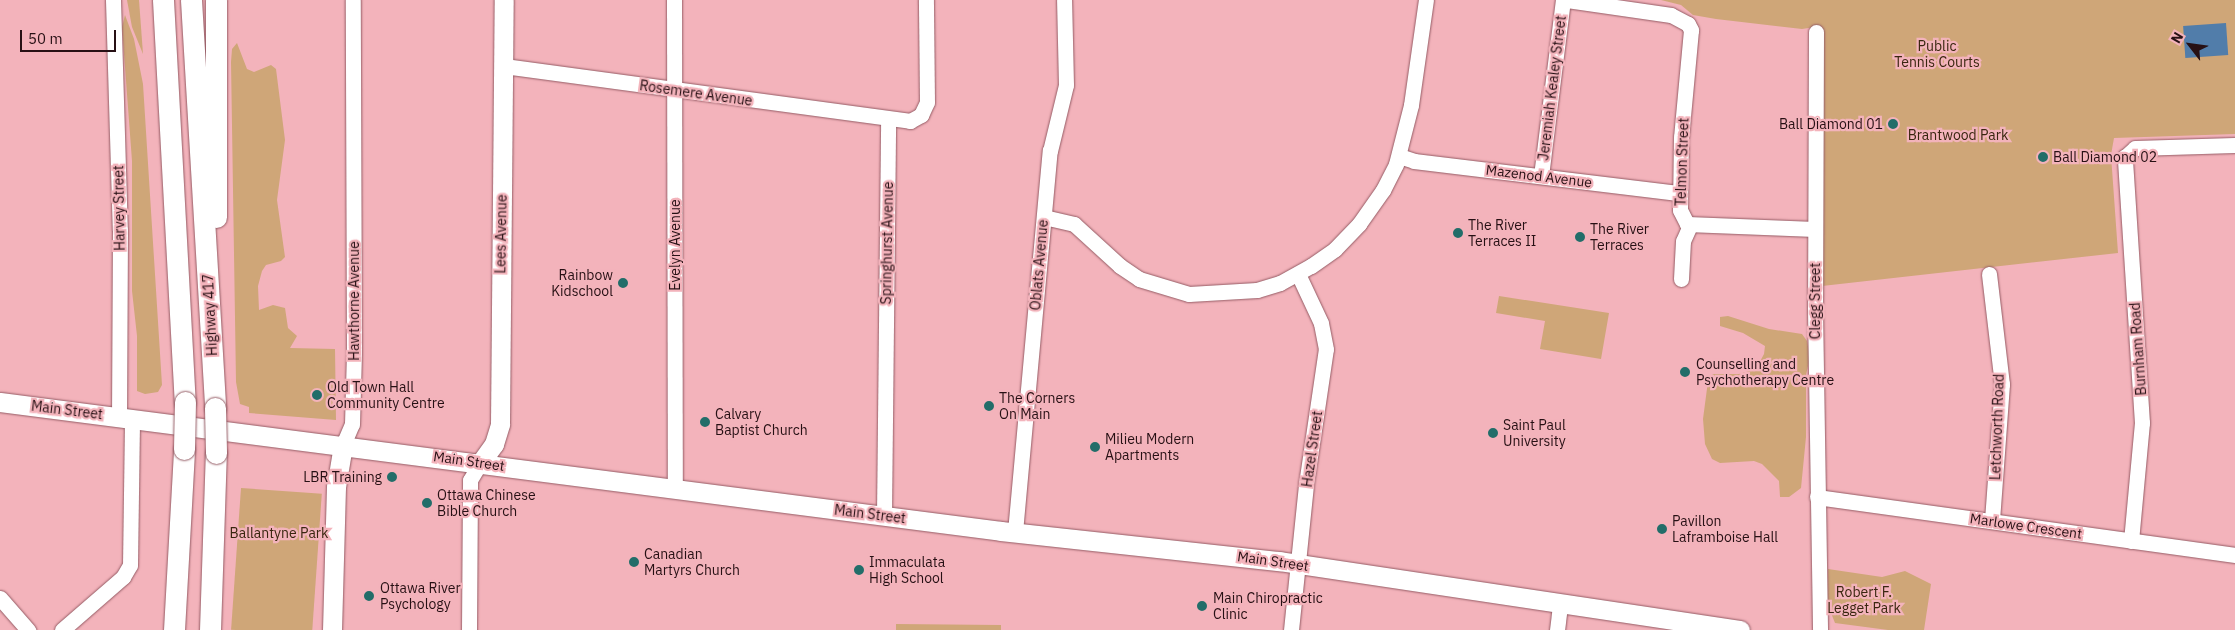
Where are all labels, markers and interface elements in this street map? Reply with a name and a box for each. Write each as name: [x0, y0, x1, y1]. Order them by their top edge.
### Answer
street label: Jeremiah Kealey Street: [1535, 15, 1569, 161]
scale bar: [22, 20, 119, 52]
north arrow: [2165, 20, 2215, 70]
text: 50 m: [28, 29, 63, 48]
text: N: [2167, 29, 2187, 46]
park label: Public Tennis Courts: [1894, 38, 1980, 70]
street label: Rosemere Avenue: [638, 77, 754, 109]
place label: Ball Diamond 01: [1779, 116, 1883, 132]
street label: Telmon Street: [1672, 118, 1692, 206]
marker: Ball Diamond 01: [1887, 118, 1899, 130]
park label: Brantwood Park: [1908, 127, 2008, 143]
place label: Ball Diamond 02: [2053, 149, 2157, 165]
marker: Ball Diamond 02: [2037, 151, 2049, 163]
street label: Mazenod Avenue: [1485, 161, 1593, 191]
street label: Harvey Street: [110, 165, 128, 251]
street label: Springhurst Avenue: [878, 181, 896, 305]
street label: Lees Avenue: [492, 194, 510, 274]
street label: Evelyn Avenue: [667, 199, 683, 291]
place label: The River Terraces II: [1468, 217, 1536, 250]
street label: Oblats Avenue: [1027, 219, 1051, 311]
place label: The River Terraces: [1590, 221, 1649, 253]
marker: The River Terraces II: [1452, 227, 1464, 239]
marker: The River Terraces: [1574, 231, 1586, 243]
street label: Hawthorne Avenue: [346, 241, 362, 361]
street label: Clegg Street: [1807, 263, 1823, 339]
place label: Rainbow Kidschool: [551, 267, 613, 300]
street label: Highway 417: [199, 274, 221, 356]
marker: Rainbow Kidschool: [617, 277, 629, 289]
street label: Burnham Road: [2126, 302, 2150, 396]
place label: Counselling and Psychotherapy Centre: [1696, 356, 1834, 388]
marker: Counselling and Psychotherapy Centre: [1678, 365, 1692, 379]
street label: Letchworth Road: [1987, 374, 2007, 480]
place label: Old Town Hall Community Centre: [327, 379, 445, 412]
marker: Old Town Hall Community Centre: [311, 389, 323, 401]
place label: The Corners On Main: [999, 390, 1075, 422]
street label: Main Street: [30, 397, 104, 423]
marker: The Corners On Main: [983, 400, 995, 412]
place label: Calvary Baptist Church: [715, 406, 808, 438]
street label: Hazel Street: [1298, 410, 1326, 488]
marker: Calvary Baptist Church: [699, 416, 711, 428]
place label: Saint Paul University: [1503, 417, 1566, 450]
marker: Saint Paul University: [1487, 427, 1499, 439]
place label: Milieu Modern Apartments: [1105, 431, 1194, 464]
marker: Milieu Modern Apartments: [1089, 441, 1101, 453]
street label: Main Street: [432, 448, 506, 474]
place label: LBR Training: [303, 469, 382, 485]
marker: LBR Training: [386, 471, 398, 483]
place label: Ottawa Chinese Bible Church: [437, 487, 536, 520]
marker: Ottawa Chinese Bible Church: [421, 497, 433, 509]
street label: Main Street: [833, 501, 907, 527]
street label: Marlowe Crescent: [1969, 510, 2083, 542]
place label: Pavillon Laframboise Hall: [1672, 513, 1778, 546]
marker: Pavillon Laframboise Hall: [1656, 523, 1668, 535]
park label: Ballantyne Park: [230, 525, 328, 541]
place label: Canadian Martyrs Church: [644, 546, 740, 578]
street label: Main Street: [1236, 548, 1310, 574]
place label: Immaculata High School: [869, 554, 945, 586]
marker: Canadian Martyrs Church: [628, 556, 640, 568]
marker: Immaculata High School: [853, 564, 865, 576]
place label: Ottawa River Psychology: [380, 580, 461, 612]
park label: Robert F. Legget Park: [1827, 584, 1901, 616]
marker: Ottawa River Psychology: [362, 589, 376, 603]
place label: Main Chiropractic Clinic: [1213, 590, 1323, 622]
marker: Main Chiropractic Clinic: [1195, 599, 1209, 613]

